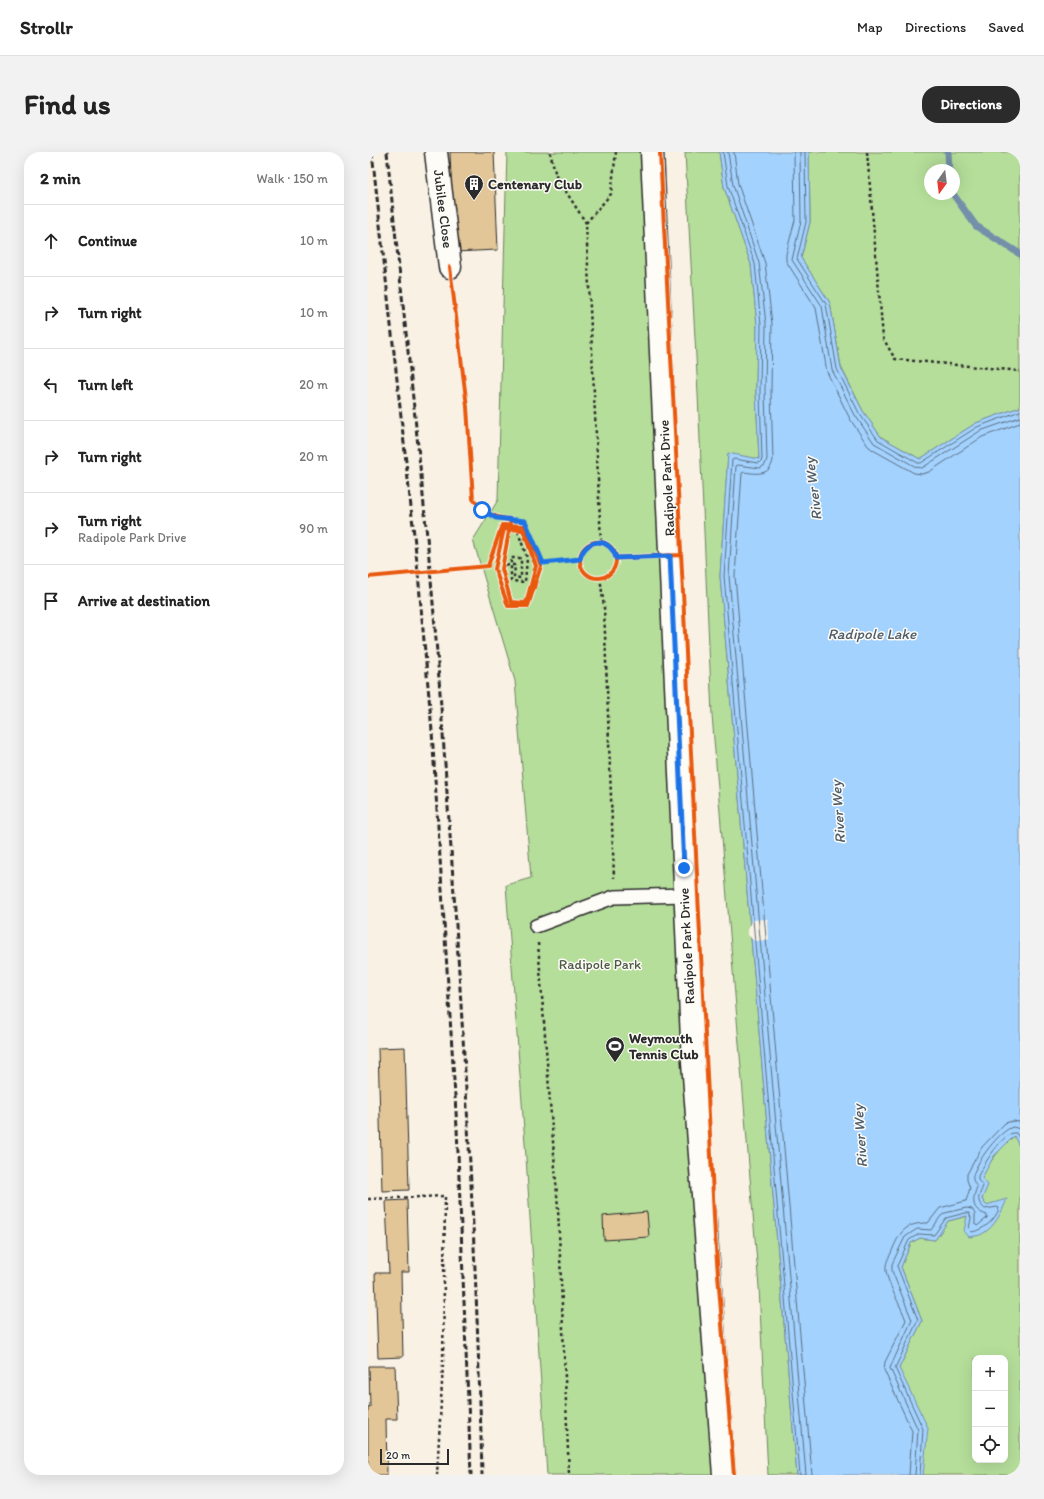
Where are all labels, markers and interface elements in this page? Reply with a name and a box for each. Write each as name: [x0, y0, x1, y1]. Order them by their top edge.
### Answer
text: Strollr: [20, 16, 73, 39]
text: Map: [857, 19, 883, 36]
text: Directions: [905, 19, 966, 36]
text: Saved: [988, 19, 1024, 36]
button: Directions: [922, 86, 1020, 123]
text: Find us: [24, 87, 111, 121]
north arrow: [924, 164, 960, 200]
text: 2 min: [40, 168, 80, 188]
street label: Jubilee Close: [430, 169, 456, 249]
text: Walk · 150 m: [257, 171, 328, 186]
building icon: Centenary Club: [463, 173, 485, 201]
place label: Centenary Club: [488, 176, 582, 193]
icon: ahead: [40, 230, 62, 252]
text: Continue: [78, 232, 137, 250]
text: 10 m: [300, 233, 328, 248]
icon: right: [40, 302, 62, 324]
text: Turn right: [78, 304, 142, 322]
text: 10 m: [300, 305, 328, 320]
icon: left: [40, 374, 62, 396]
text: Turn left: [78, 376, 133, 394]
text: 20 m: [299, 377, 328, 392]
street label: Radipole Park Drive: [655, 419, 679, 537]
icon: right: [40, 446, 62, 468]
text: Turn right: [78, 448, 142, 466]
text: 20 m: [299, 449, 328, 464]
water label: River Wey: [800, 455, 826, 521]
route start: [473, 501, 491, 519]
text: Turn right: [78, 512, 142, 530]
icon: right: [40, 518, 62, 540]
text: 90 m: [299, 521, 328, 536]
text: Radipole Park Drive: [78, 530, 186, 545]
icon: arrive: [40, 590, 62, 612]
text: Arrive at destination: [78, 592, 210, 610]
water label: Radipole Lake: [828, 625, 917, 643]
water label: River Wey: [827, 778, 849, 844]
route end: [675, 859, 693, 877]
street label: Radipole Park Drive: [675, 887, 699, 1005]
park label: Radipole Park: [559, 956, 641, 973]
place label: Weymouth Tennis Club: [628, 1030, 699, 1063]
sports icon: Weymouth Tennis Club: [604, 1035, 626, 1063]
water label: River Wey: [849, 1102, 871, 1168]
map controls: [972, 1355, 1008, 1463]
button: +: [972, 1355, 1008, 1391]
button: −: [972, 1391, 1008, 1427]
button: locate: [972, 1427, 1008, 1463]
scale bar: [380, 1447, 449, 1466]
text: 20 m: [386, 1449, 410, 1462]

